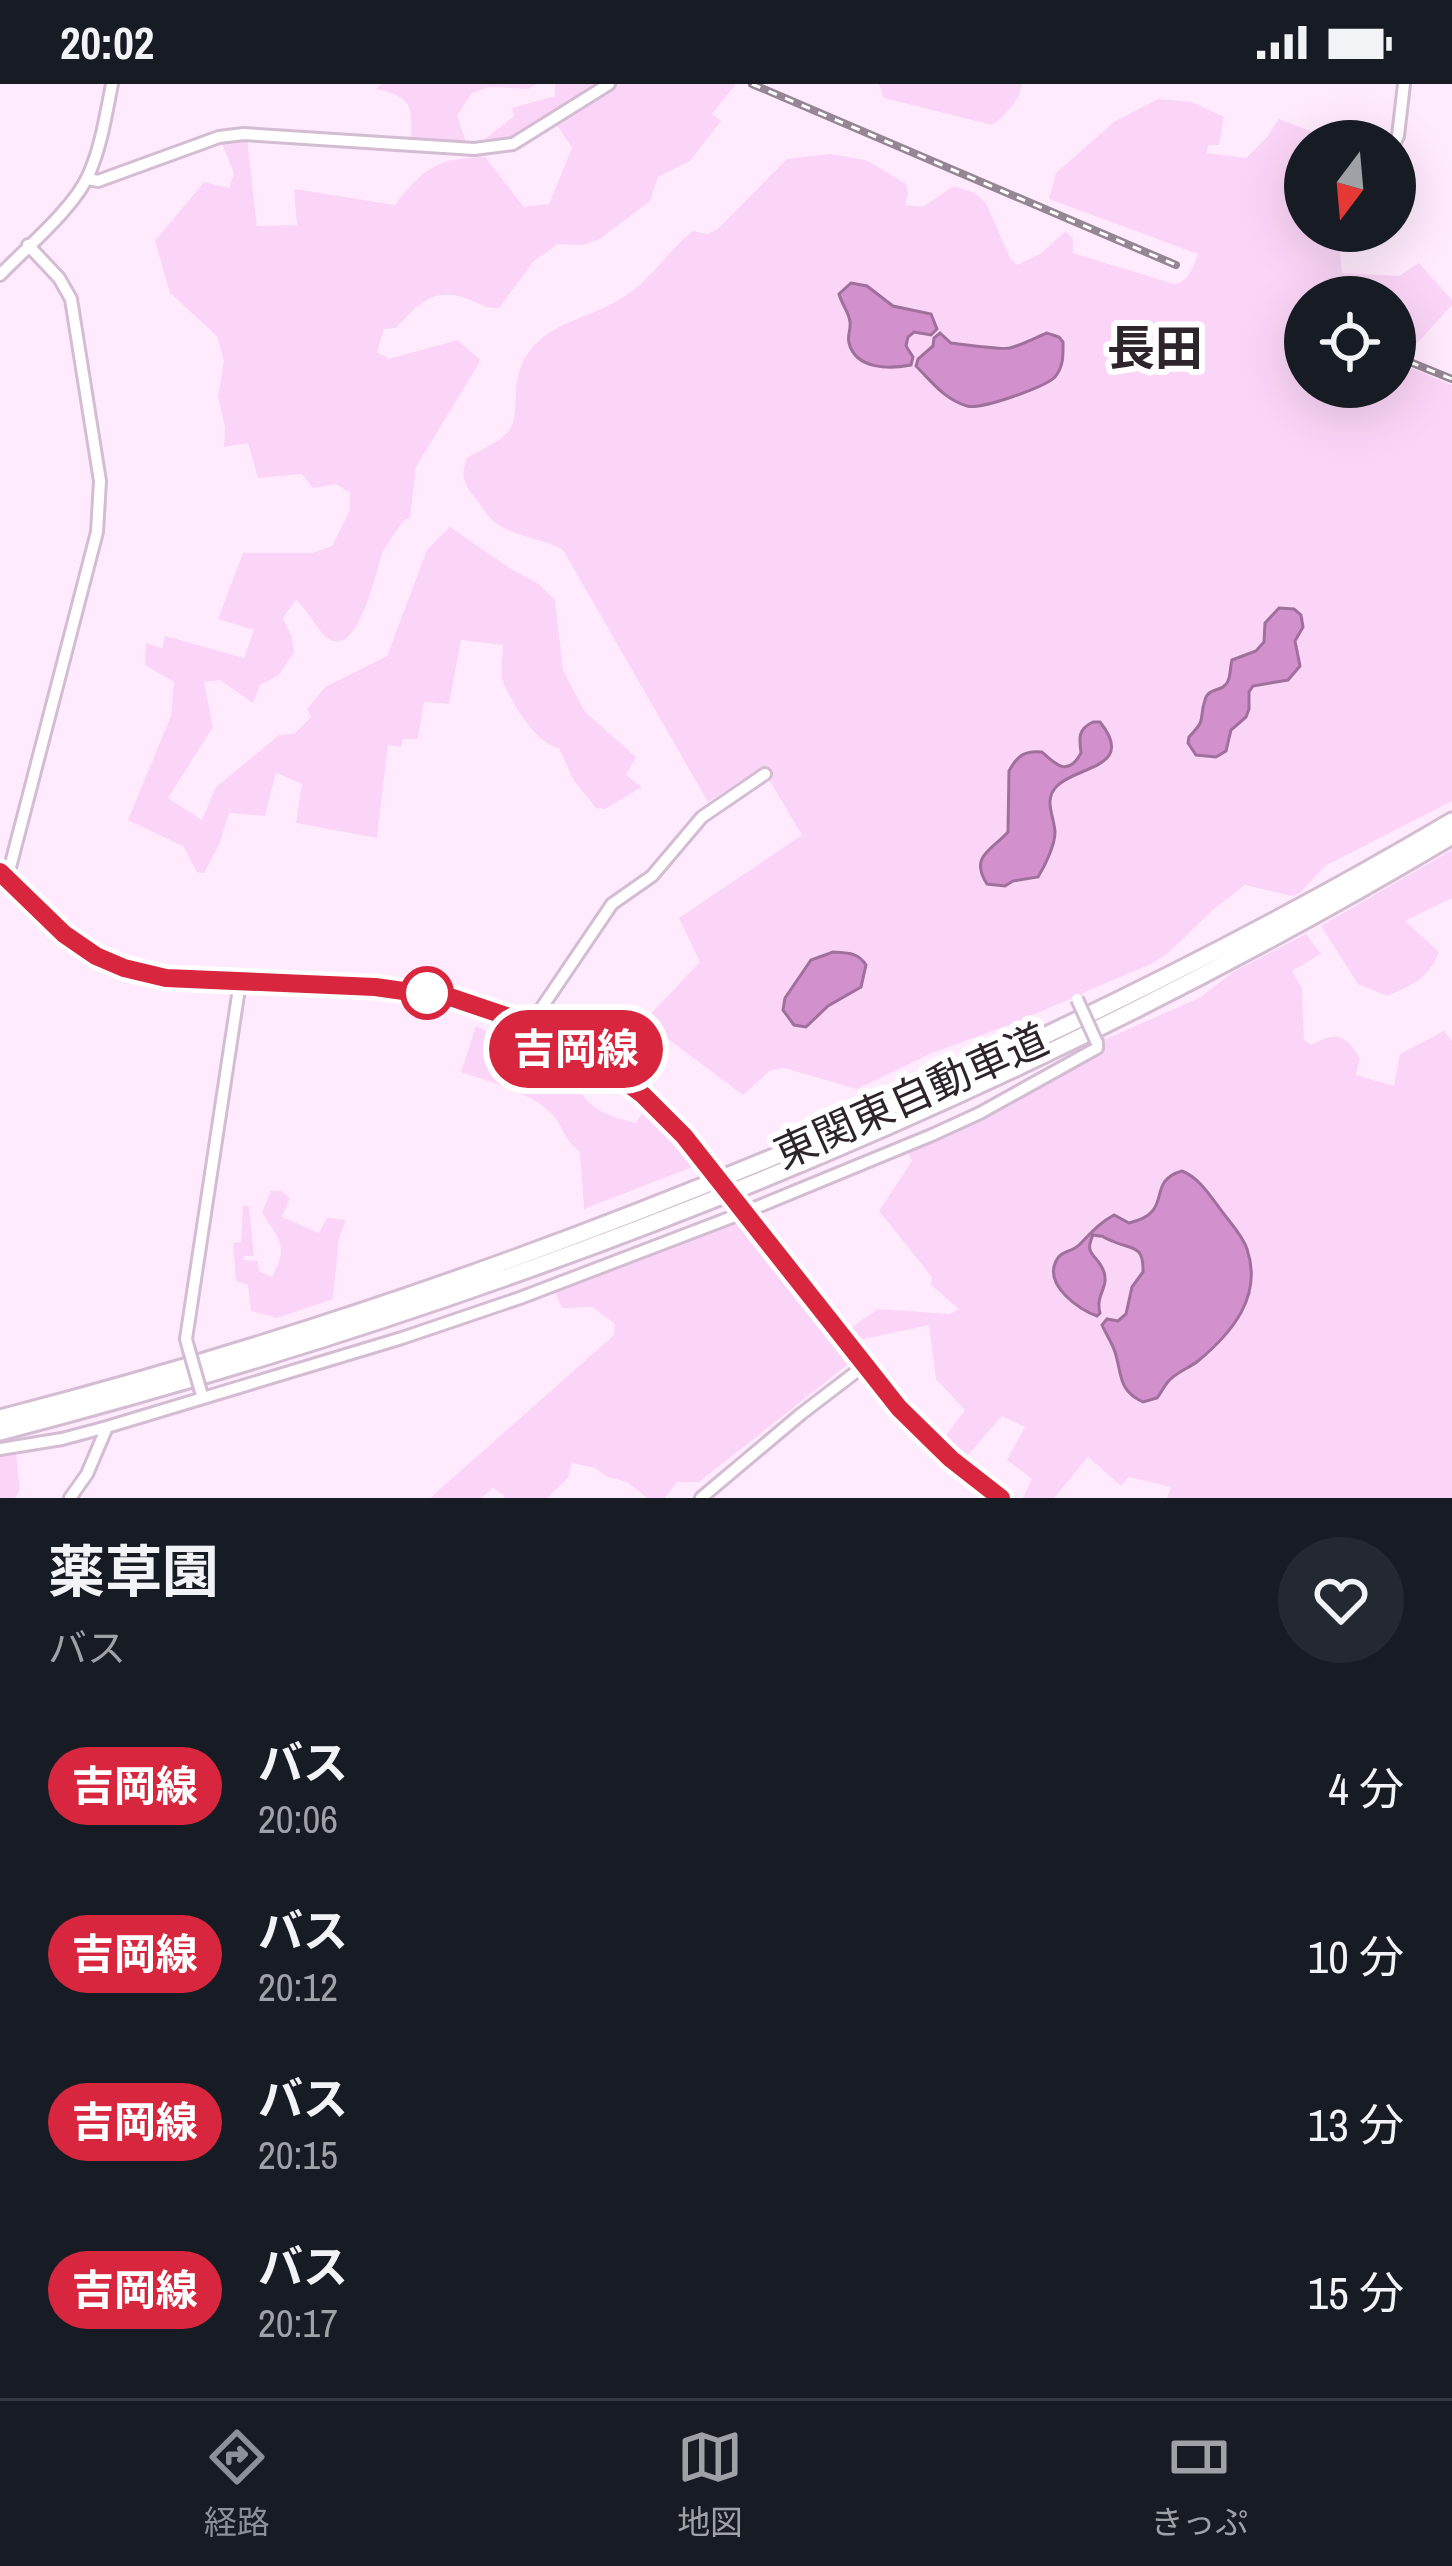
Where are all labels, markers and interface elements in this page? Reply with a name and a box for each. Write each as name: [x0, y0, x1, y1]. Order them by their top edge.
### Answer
text: 20:02: [60, 12, 154, 73]
north arrow: [1284, 120, 1416, 252]
map controls: [1284, 120, 1416, 408]
button: locate: [1284, 276, 1416, 408]
district label: 長田: [1107, 315, 1203, 380]
unlabelled marker: [402, 968, 452, 1018]
line badge: 吉岡線: [507, 1010, 645, 1088]
street label: 東関東自動車道: [765, 1011, 1057, 1181]
text: 吉岡線: [513, 1021, 639, 1077]
text: 薬草園: [48, 1533, 219, 1610]
button: heart: [1278, 1537, 1404, 1663]
text: バス: [48, 1622, 126, 1674]
text: バス: [258, 1732, 348, 1793]
text: 吉岡線: [72, 1758, 198, 1814]
text: 4 分: [1328, 1758, 1404, 1819]
text: 20:06: [258, 1793, 338, 1845]
text: バス: [258, 1900, 348, 1961]
text: 吉岡線: [72, 1926, 198, 1982]
text: 10 分: [1308, 1926, 1404, 1987]
text: 20:12: [258, 1961, 338, 2013]
text: バス: [258, 2068, 348, 2129]
text: 吉岡線: [72, 2094, 198, 2150]
text: 13 分: [1308, 2094, 1404, 2155]
text: 20:15: [258, 2129, 338, 2181]
text: バス: [258, 2236, 348, 2297]
text: 吉岡線: [72, 2262, 198, 2318]
text: 15 分: [1308, 2262, 1404, 2323]
text: 20:17: [258, 2297, 338, 2349]
tab: 経路: [204, 2424, 270, 2544]
tab: 地図: [677, 2424, 743, 2544]
tab: きっぷ: [1151, 2424, 1248, 2544]

